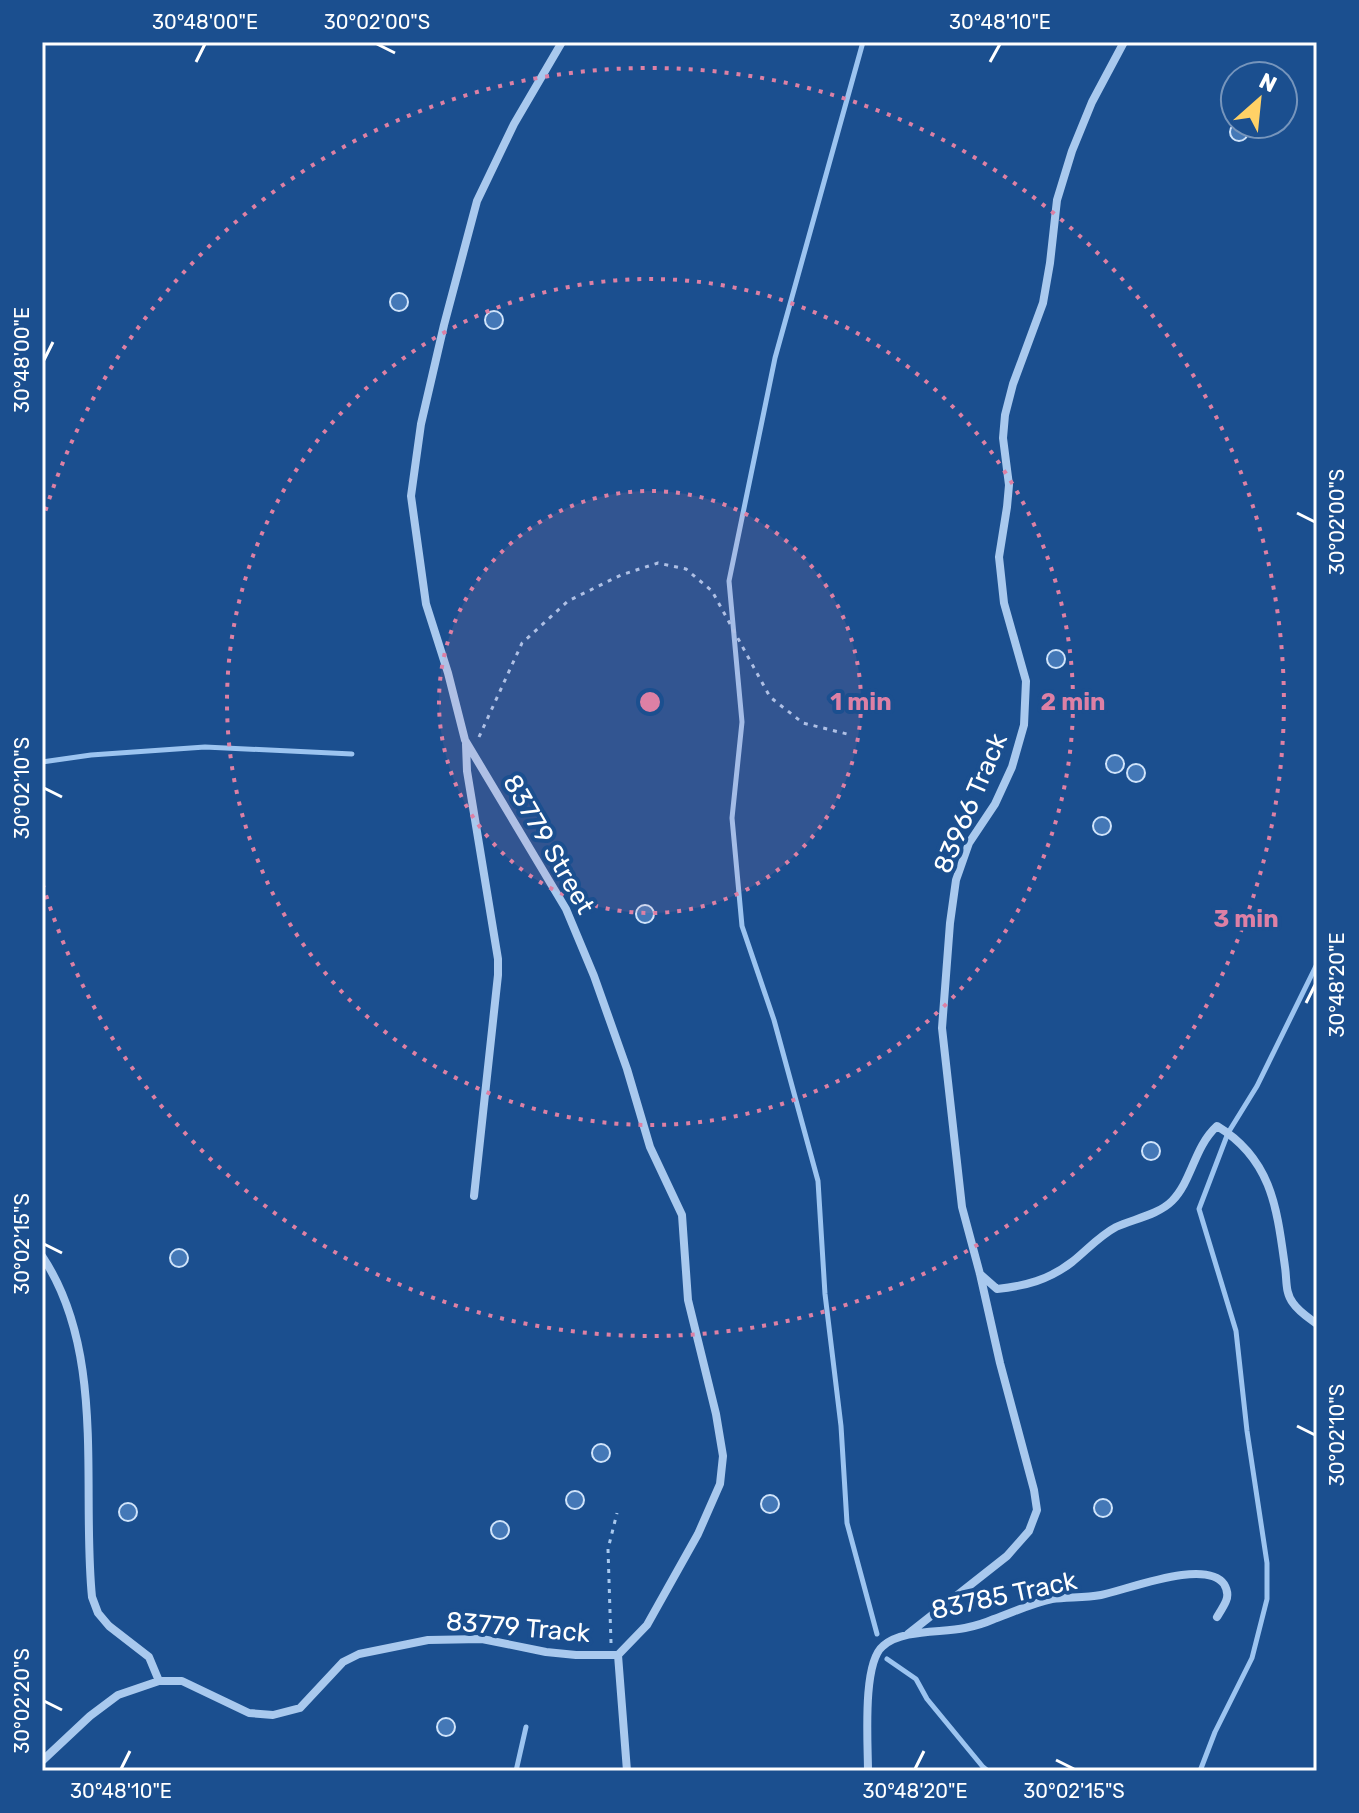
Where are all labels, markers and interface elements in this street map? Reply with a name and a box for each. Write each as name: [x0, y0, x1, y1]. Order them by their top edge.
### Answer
text: 30°48'00"E: [152, 10, 258, 34]
text: 30°02'00"S: [324, 10, 430, 34]
text: 30°48'10"E: [949, 10, 1051, 34]
north arrow: [1219, 60, 1299, 140]
text: N: [1255, 67, 1281, 98]
text: 30°48'00"E: [10, 307, 34, 413]
text: 30°02'00"S: [1325, 469, 1349, 575]
centre of rings: [636, 688, 664, 716]
text: 1 min: [830, 688, 892, 716]
text: 2 min: [1041, 688, 1106, 716]
street label: 83966 Track: [927, 728, 1014, 878]
text: 30°02'10"S: [10, 737, 34, 839]
street label: 83779 Street: [496, 769, 601, 919]
text: 3 min: [1213, 905, 1279, 933]
text: 30°48'20"E: [1325, 932, 1349, 1038]
text: 30°02'15"S: [10, 1193, 34, 1295]
text: 30°02'10"S: [1325, 1384, 1349, 1486]
street label: 83785 Track: [929, 1565, 1080, 1626]
street label: 83779 Track: [445, 1606, 592, 1649]
text: 30°02'20"S: [10, 1648, 34, 1754]
text: 30°48'10"E: [70, 1779, 172, 1803]
text: 30°48'20"E: [862, 1779, 968, 1803]
text: 30°02'15"S: [1023, 1779, 1125, 1803]

